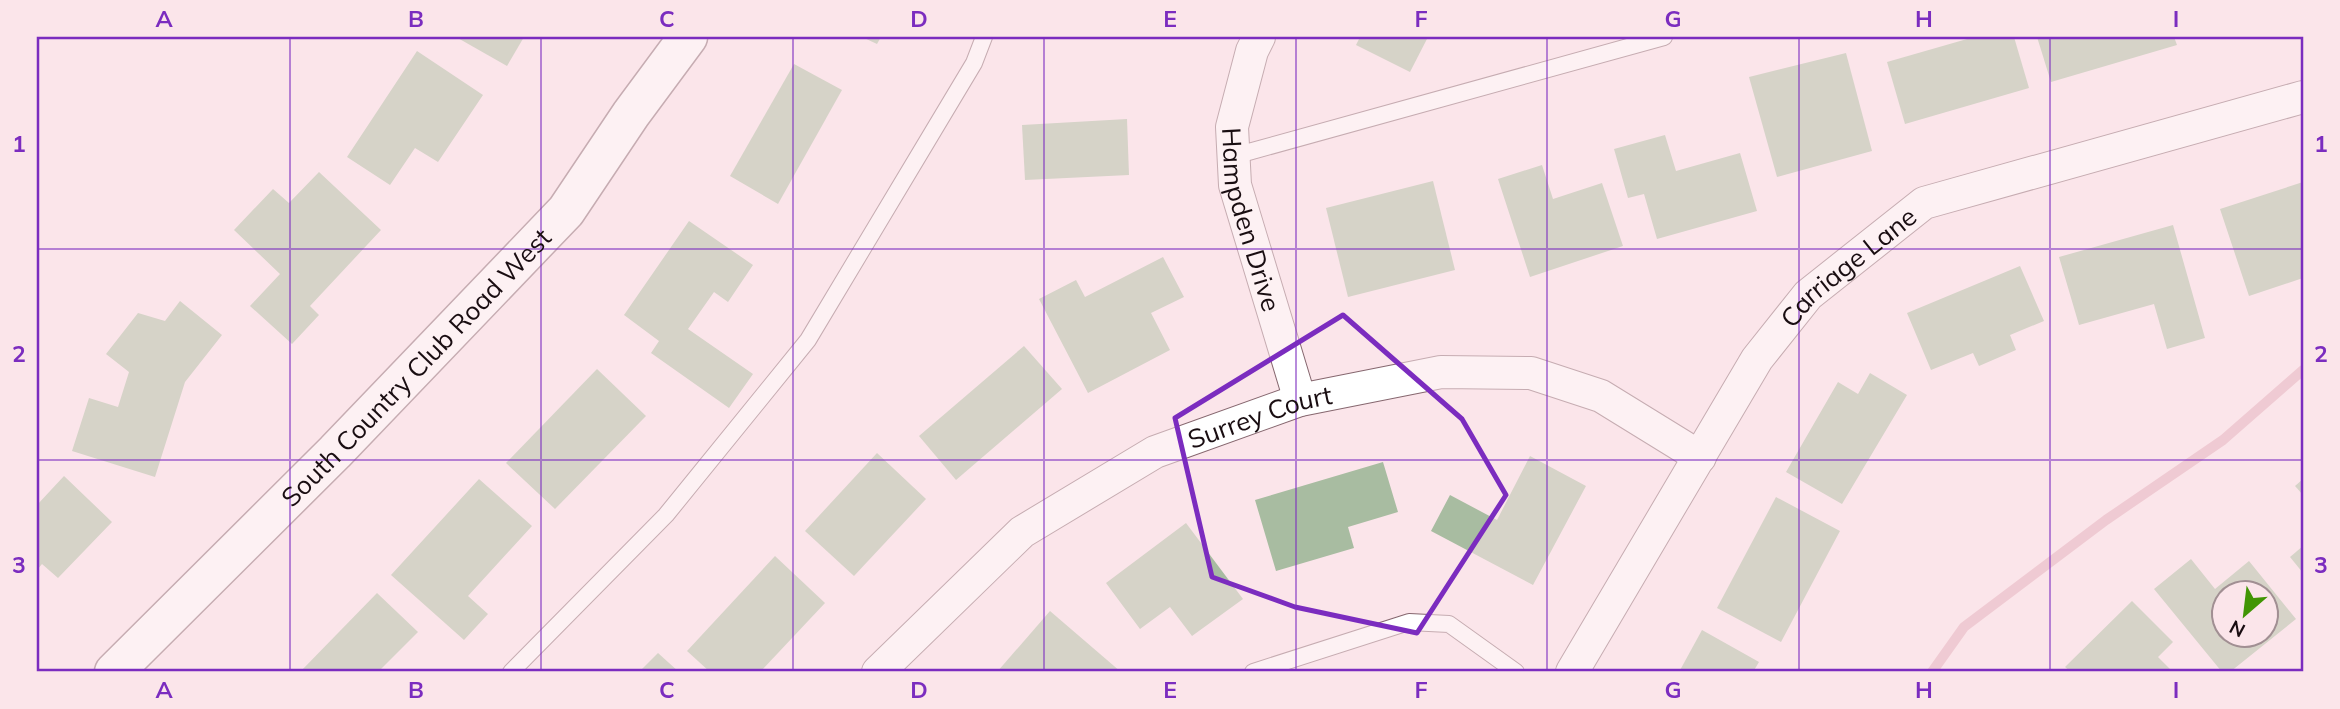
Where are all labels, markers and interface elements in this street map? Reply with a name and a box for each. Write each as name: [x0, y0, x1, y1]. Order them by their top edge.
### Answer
text: A: [155, 4, 173, 33]
text: B: [408, 4, 424, 33]
text: C: [659, 4, 675, 33]
text: D: [910, 4, 928, 33]
text: E: [1163, 4, 1177, 33]
text: F: [1414, 4, 1428, 33]
text: G: [1664, 4, 1682, 33]
text: H: [1915, 4, 1933, 33]
text: I: [2173, 4, 2179, 33]
street label: Hampden Drive: [1216, 127, 1289, 315]
text: 1: [12, 129, 26, 158]
text: 1: [2314, 129, 2328, 158]
street label: Carriage Lane: [1773, 199, 1923, 334]
street label: South Country Club Road West: [274, 221, 558, 513]
text: 2: [12, 339, 26, 368]
text: 2: [2314, 339, 2328, 368]
street label: Surrey Court: [1183, 378, 1335, 455]
text: 3: [12, 550, 26, 579]
text: 3: [2314, 550, 2328, 579]
north arrow: [2210, 580, 2280, 650]
text: N: [2225, 615, 2249, 643]
text: A: [155, 675, 173, 704]
text: B: [408, 675, 424, 704]
text: C: [659, 675, 675, 704]
text: D: [910, 675, 928, 704]
text: E: [1163, 675, 1177, 704]
text: F: [1414, 675, 1428, 704]
text: G: [1664, 675, 1682, 704]
text: H: [1915, 675, 1933, 704]
text: I: [2173, 675, 2179, 704]

